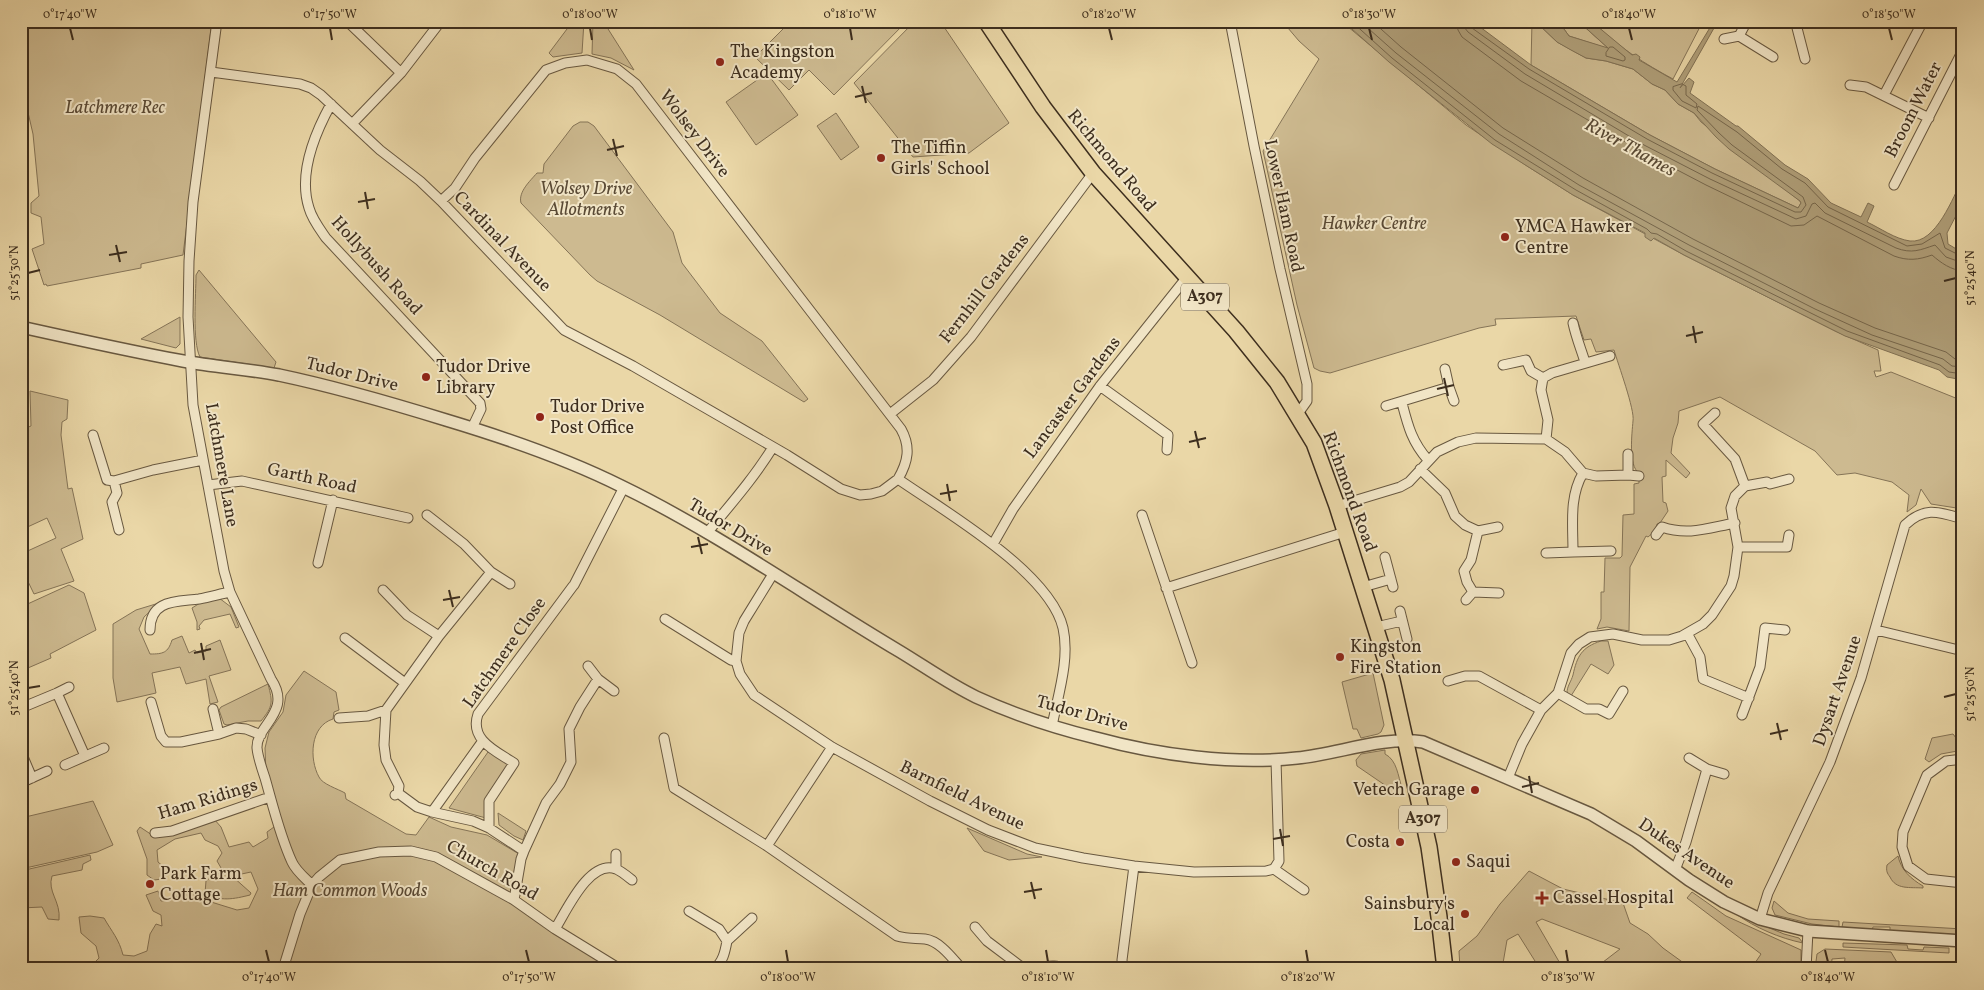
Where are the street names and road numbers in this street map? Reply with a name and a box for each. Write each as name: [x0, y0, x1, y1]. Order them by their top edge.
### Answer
street label: Broom Water: [1879, 57, 1949, 162]
street label: Wolsey Drive: [653, 85, 735, 183]
street label: Richmond Road: [1061, 104, 1161, 218]
street label: Lower Ham Road: [1257, 137, 1309, 275]
street label: Cardinal Avenue: [447, 186, 557, 298]
street label: Hollybush Road: [325, 211, 427, 321]
street label: Fernhill Gardens: [934, 229, 1036, 349]
road number: A307: [1181, 284, 1229, 310]
street label: Lancaster Gardens: [1019, 332, 1127, 464]
street label: Tudor Drive: [303, 351, 401, 399]
street label: Latchmere Lane: [198, 401, 244, 529]
street label: Richmond Road: [1316, 428, 1382, 556]
street label: Garth Road: [265, 457, 359, 501]
street label: Tudor Drive: [683, 493, 777, 563]
street label: Latchmere Close: [457, 592, 553, 714]
street label: Dysart Avenue: [1807, 632, 1869, 750]
street label: Tudor Drive: [1033, 690, 1131, 738]
street label: Barnfield Avenue: [895, 755, 1029, 837]
street label: Ham Ridings: [155, 773, 261, 827]
road number: A307: [1399, 806, 1447, 832]
street label: Dukes Avenue: [1633, 812, 1739, 896]
street label: Church Road: [441, 834, 543, 908]

